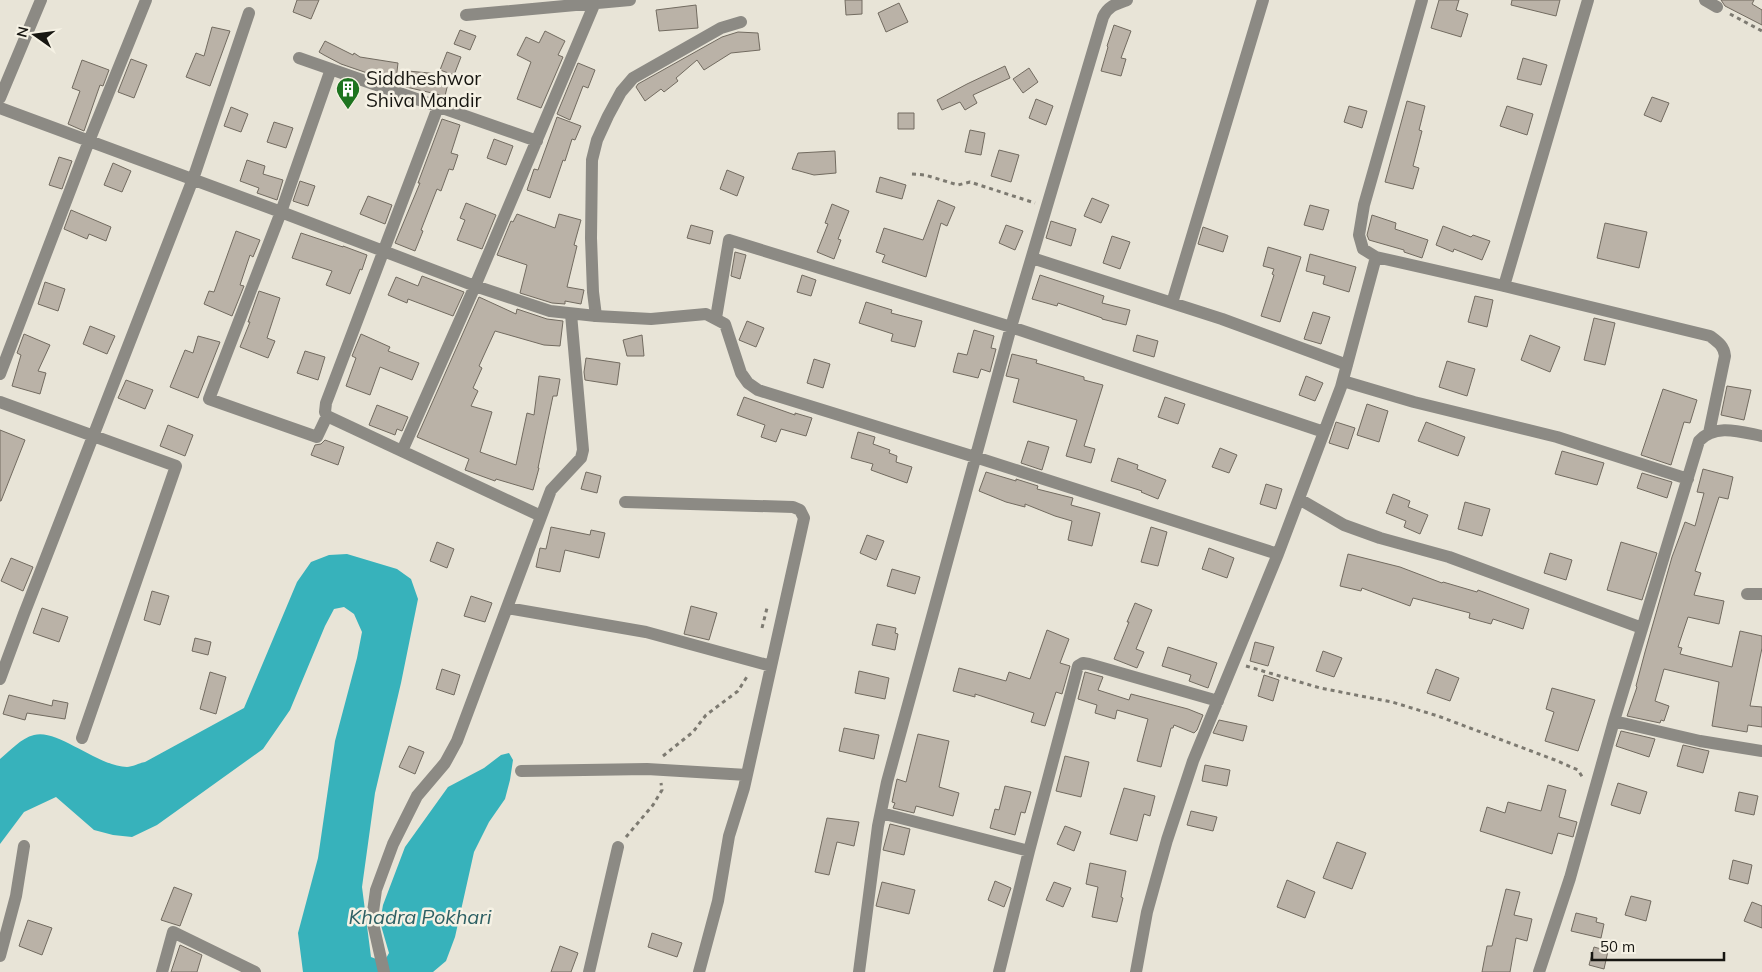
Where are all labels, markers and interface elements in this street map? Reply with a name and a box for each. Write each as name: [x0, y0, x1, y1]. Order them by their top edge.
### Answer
north arrow: [10, 10, 60, 60]
text: N: [12, 25, 32, 39]
place label: Siddheshwor Shiva Mandir: [366, 66, 482, 112]
building icon: Siddheshwor Shiva Mandir: [335, 76, 361, 110]
water label: Khadra Pokhari: [349, 904, 492, 929]
scale bar: [1592, 930, 1724, 962]
text: 50 m: [1600, 937, 1635, 956]

